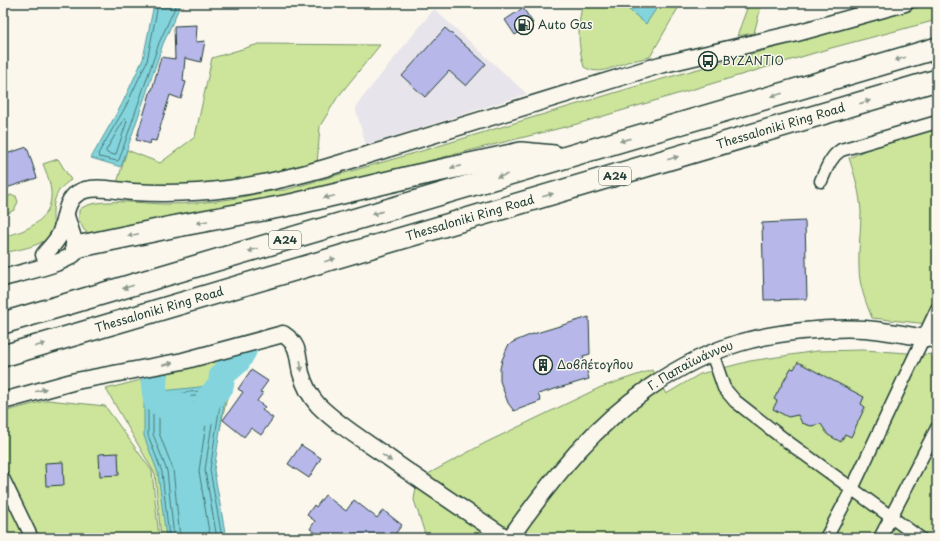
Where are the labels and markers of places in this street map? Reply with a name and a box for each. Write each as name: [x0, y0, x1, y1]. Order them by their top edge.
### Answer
fuel station icon: Auto Gas: [513, 14, 535, 36]
place label: Auto Gas: [538, 15, 593, 33]
bus stop icon: ΒΥΖΑΝΤΙΟ: [697, 50, 719, 72]
place label: ΒΥΖΑΝΤΙΟ: [722, 51, 784, 69]
building icon: Δοβλέτογλου: [532, 354, 554, 376]
place label: Δοβλέτογλου: [557, 355, 633, 373]

